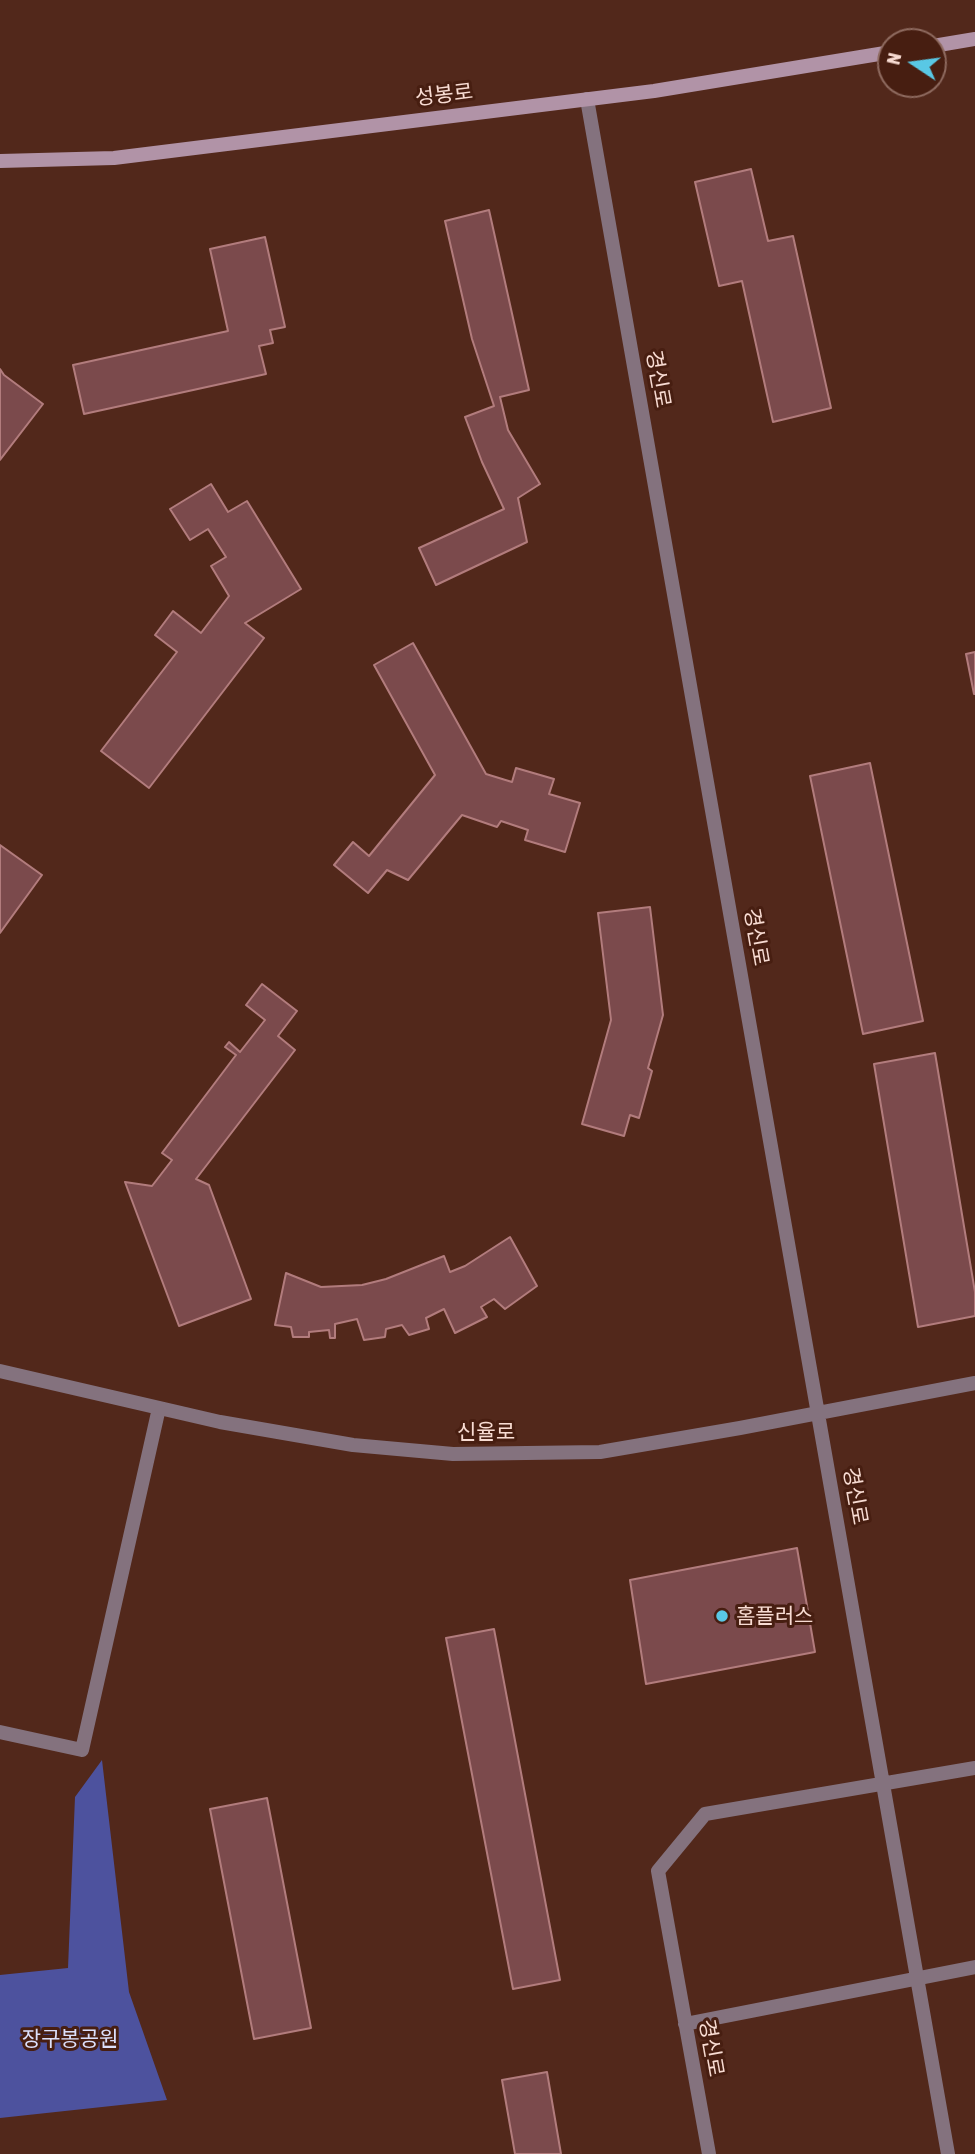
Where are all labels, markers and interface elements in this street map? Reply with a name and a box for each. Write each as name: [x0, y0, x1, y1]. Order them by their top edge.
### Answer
north arrow: [877, 28, 947, 98]
text: N: [882, 51, 905, 67]
street label: 성봉로: [414, 79, 474, 111]
street label: 경신로: [641, 348, 675, 410]
street label: 경신로: [739, 906, 773, 968]
street label: 신율로: [457, 1419, 515, 1445]
street label: 경신로: [838, 1465, 872, 1527]
place label: 홈플러스: [736, 1603, 813, 1629]
marker: 홈플러스: [714, 1608, 730, 1624]
street label: 경신로: [694, 2017, 728, 2079]
park label: 장구봉공원: [22, 2026, 118, 2052]

